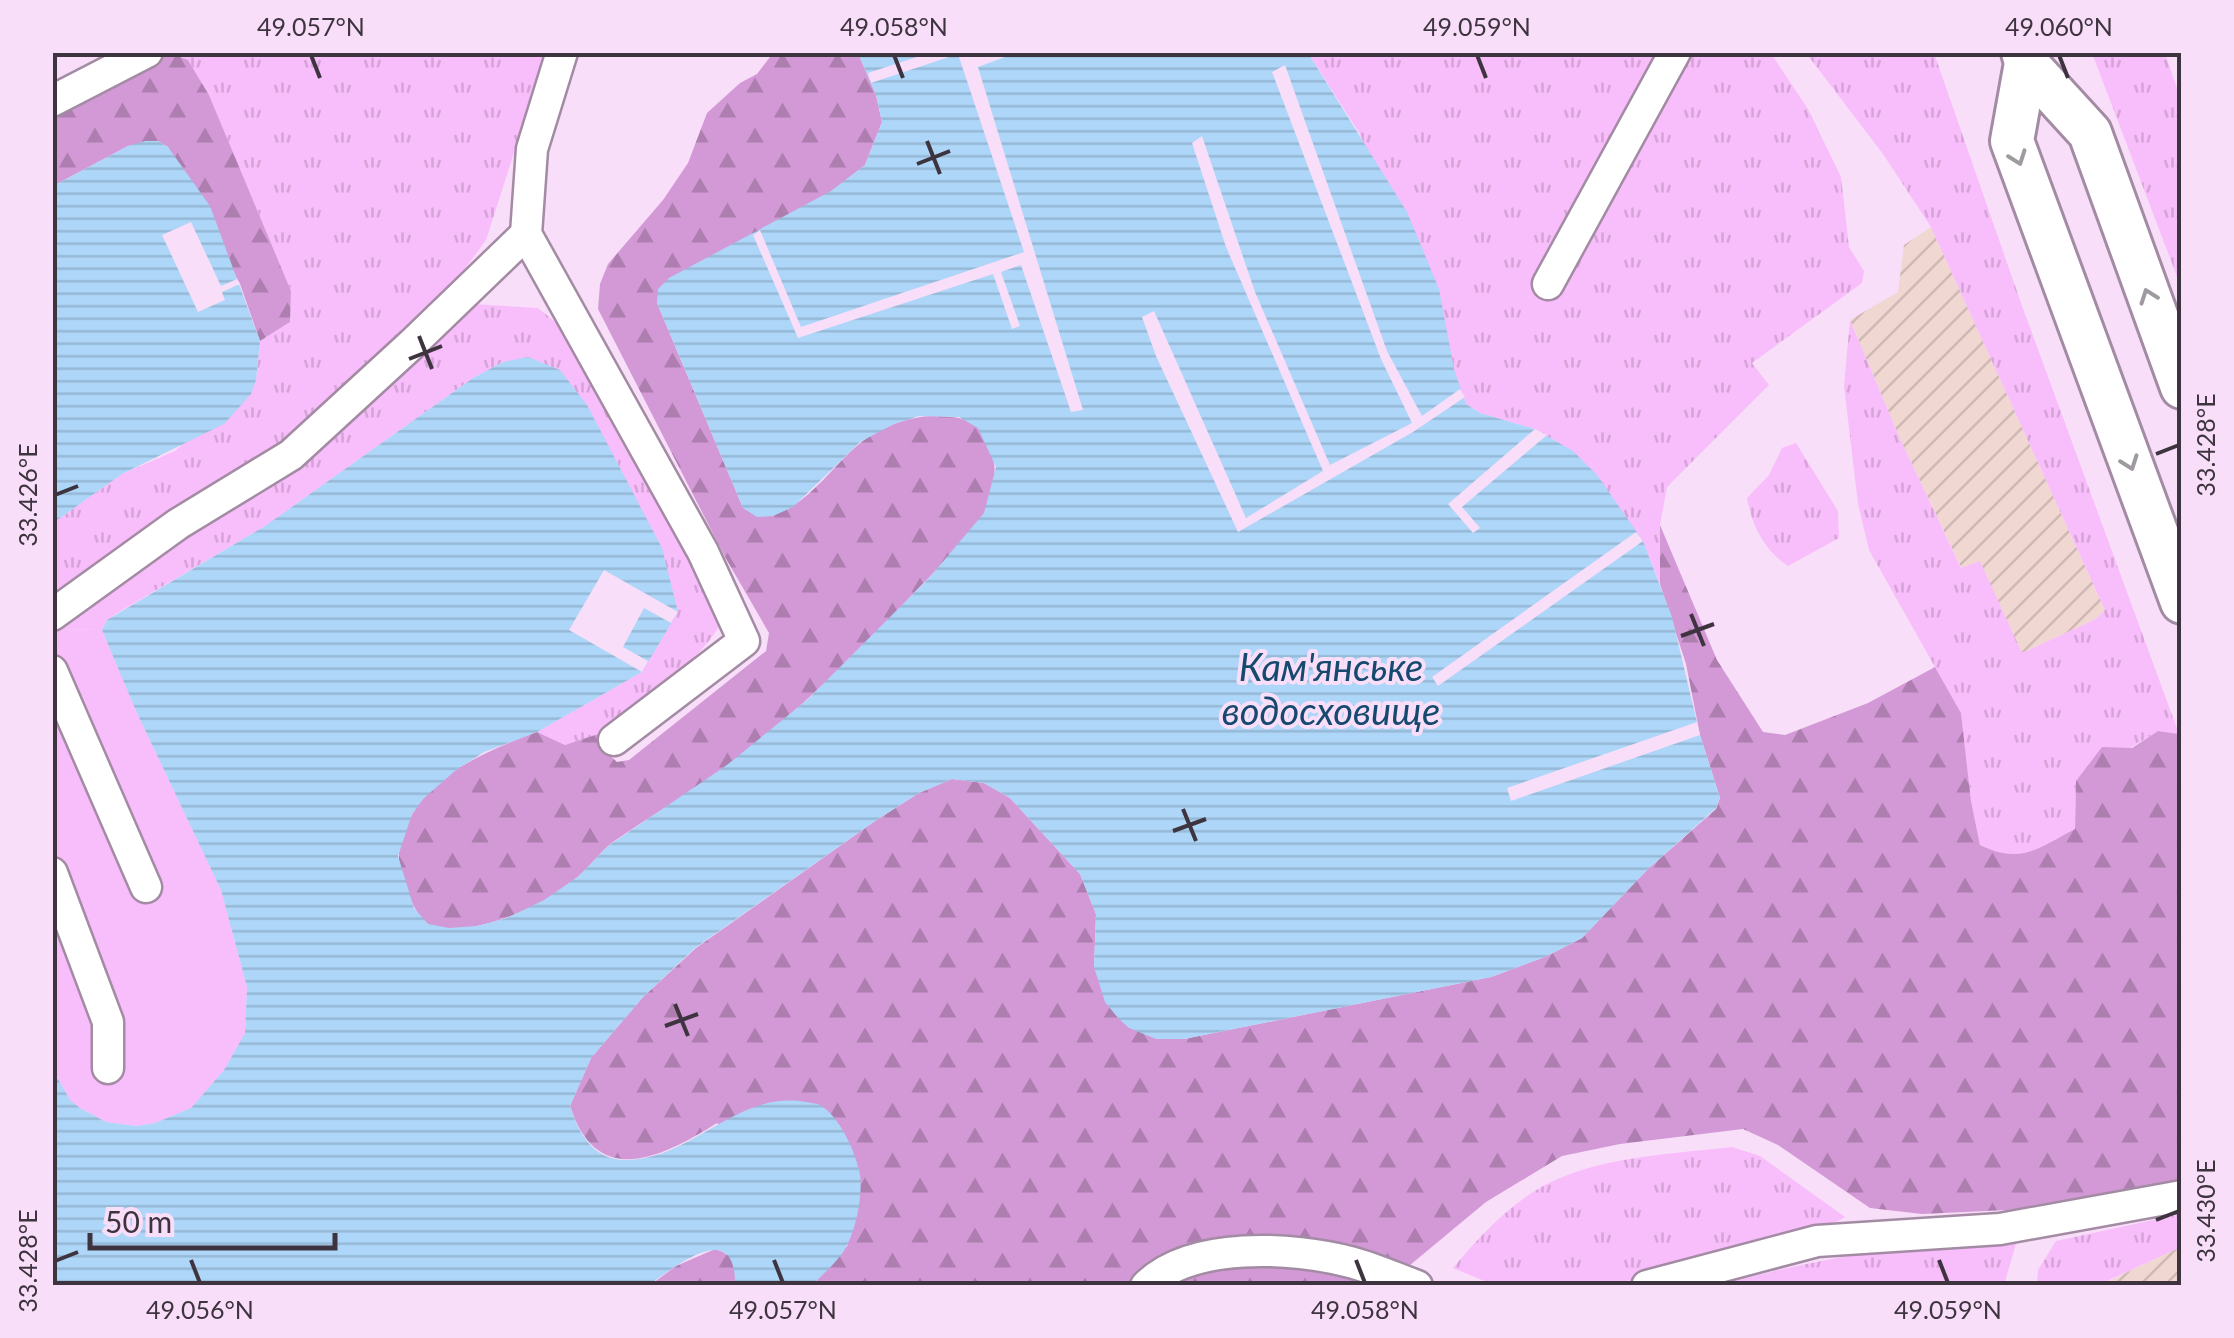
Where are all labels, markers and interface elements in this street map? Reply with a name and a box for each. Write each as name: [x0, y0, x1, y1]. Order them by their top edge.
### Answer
text: 49.057°N: [257, 11, 365, 41]
text: 49.058°N: [840, 11, 948, 41]
text: 49.059°N: [1423, 11, 1531, 41]
text: 49.060°N: [2005, 11, 2113, 41]
one-way arrow: [2006, 149, 2027, 166]
one-way arrow: [2139, 288, 2160, 305]
text: 33.428°E: [2190, 393, 2220, 497]
text: 33.426°E: [12, 443, 42, 547]
one-way arrow: [2118, 454, 2139, 471]
water label: Кам'янське водосховище: [1222, 643, 1440, 733]
text: 33.430°E: [2190, 1159, 2220, 1263]
scale bar: [90, 1188, 335, 1250]
text: 50 m: [105, 1203, 172, 1239]
text: 33.428°E: [12, 1209, 42, 1313]
text: 49.056°N: [146, 1294, 254, 1324]
text: 49.057°N: [729, 1294, 837, 1324]
text: 49.058°N: [1311, 1294, 1419, 1324]
text: 49.059°N: [1894, 1294, 2002, 1324]

